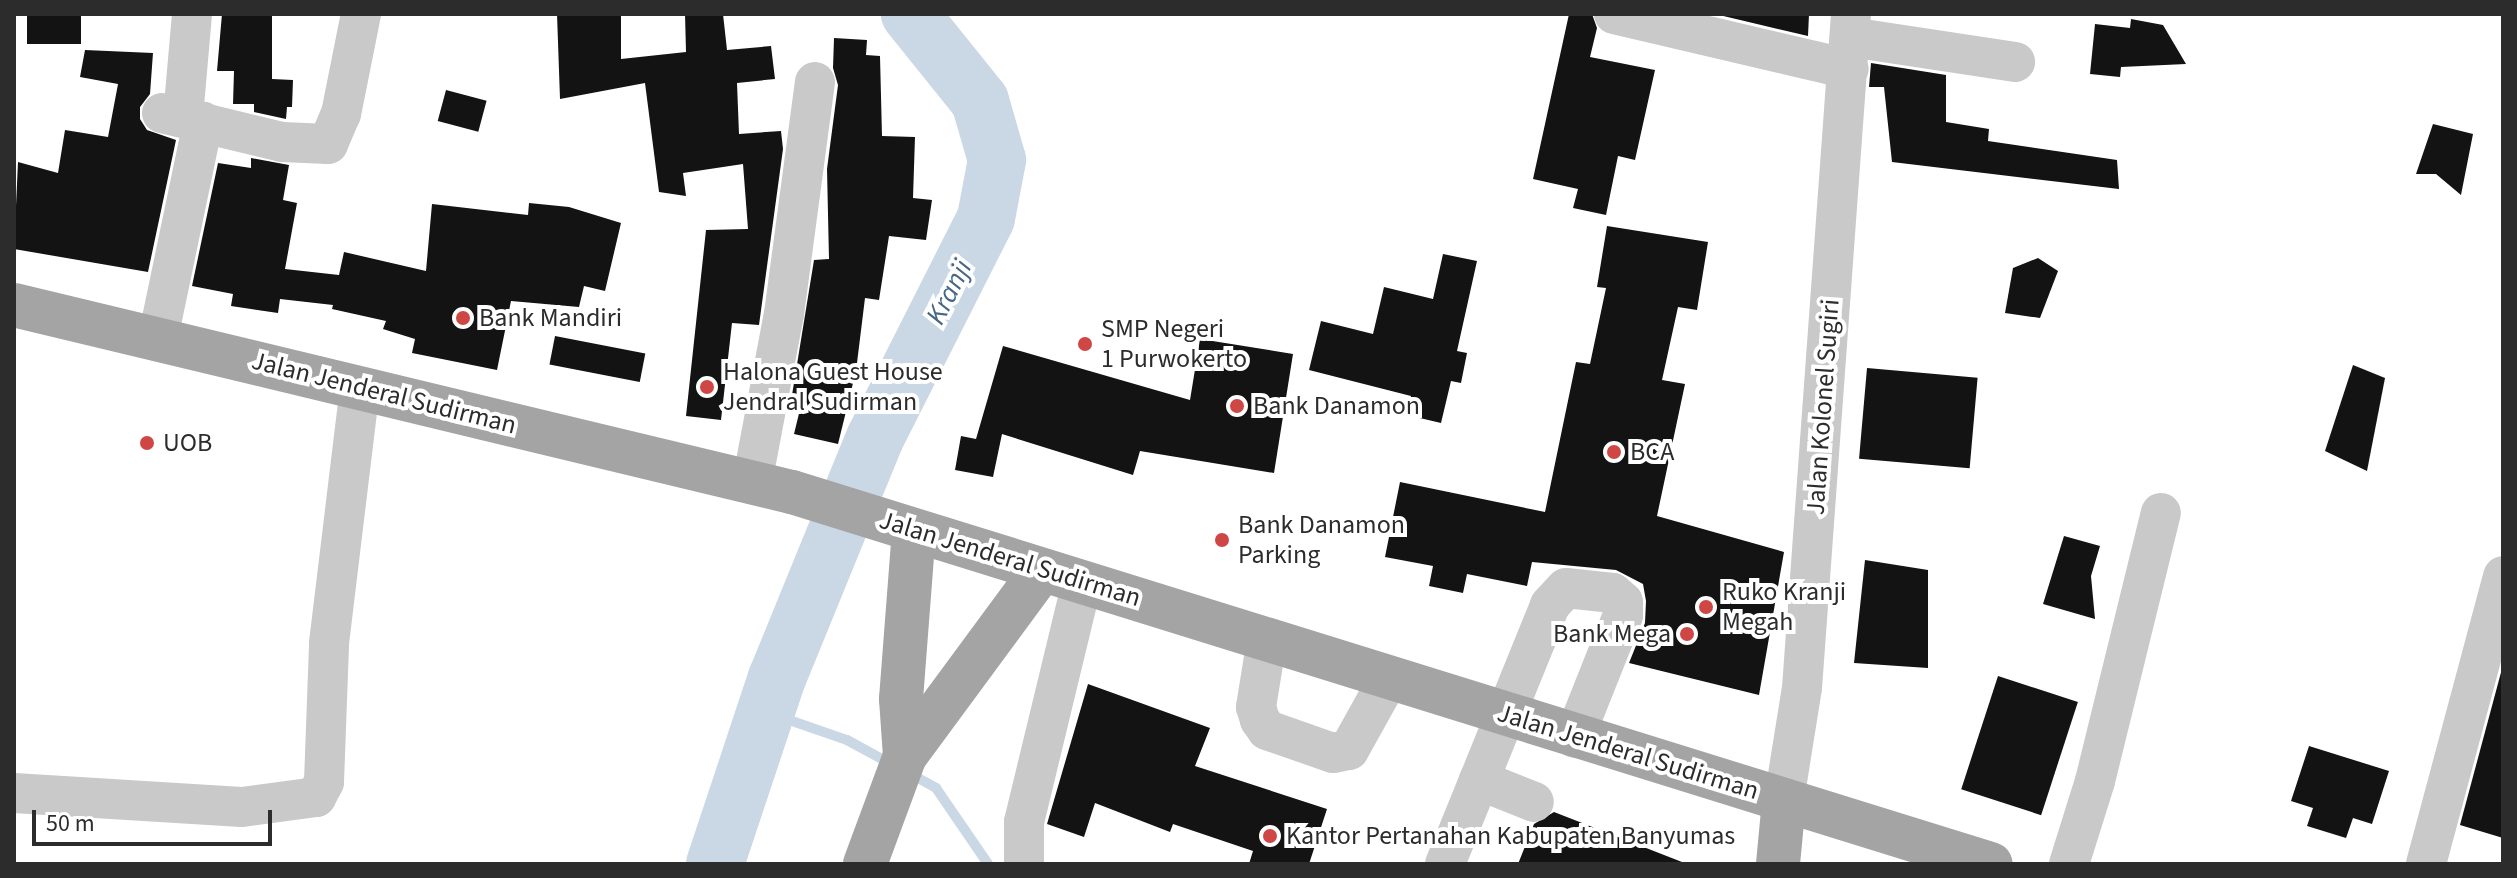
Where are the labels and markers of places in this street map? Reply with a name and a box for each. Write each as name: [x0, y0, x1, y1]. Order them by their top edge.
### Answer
place label: Bank Mandiri: [479, 302, 622, 334]
marker: Bank Mandiri: [454, 309, 472, 327]
place label: SMP Negeri 1 Purwokerto: [1101, 313, 1247, 374]
marker: SMP Negeri 1 Purwokerto: [1076, 335, 1094, 353]
place label: Halona Guest House Jendral Sudirman: [723, 356, 943, 418]
marker: Halona Guest House Jendral Sudirman: [698, 378, 716, 396]
place label: Bank Danamon: [1253, 390, 1420, 422]
marker: Bank Danamon: [1228, 397, 1246, 415]
place label: UOB: [163, 427, 212, 459]
marker: UOB: [138, 434, 156, 452]
place label: BCA: [1630, 436, 1674, 468]
marker: BCA: [1605, 443, 1623, 461]
place label: Bank Danamon Parking: [1238, 509, 1405, 570]
marker: Bank Danamon Parking: [1213, 531, 1231, 549]
place label: Ruko Kranji Megah: [1722, 576, 1846, 638]
marker: Ruko Kranji Megah: [1697, 598, 1715, 616]
place label: Bank Mega: [1553, 618, 1671, 650]
marker: Bank Mega: [1678, 625, 1696, 643]
place label: Kantor Pertanahan Kabupaten Banyumas: [1286, 820, 1735, 852]
marker: Kantor Pertanahan Kabupaten Banyumas: [1261, 827, 1279, 845]

